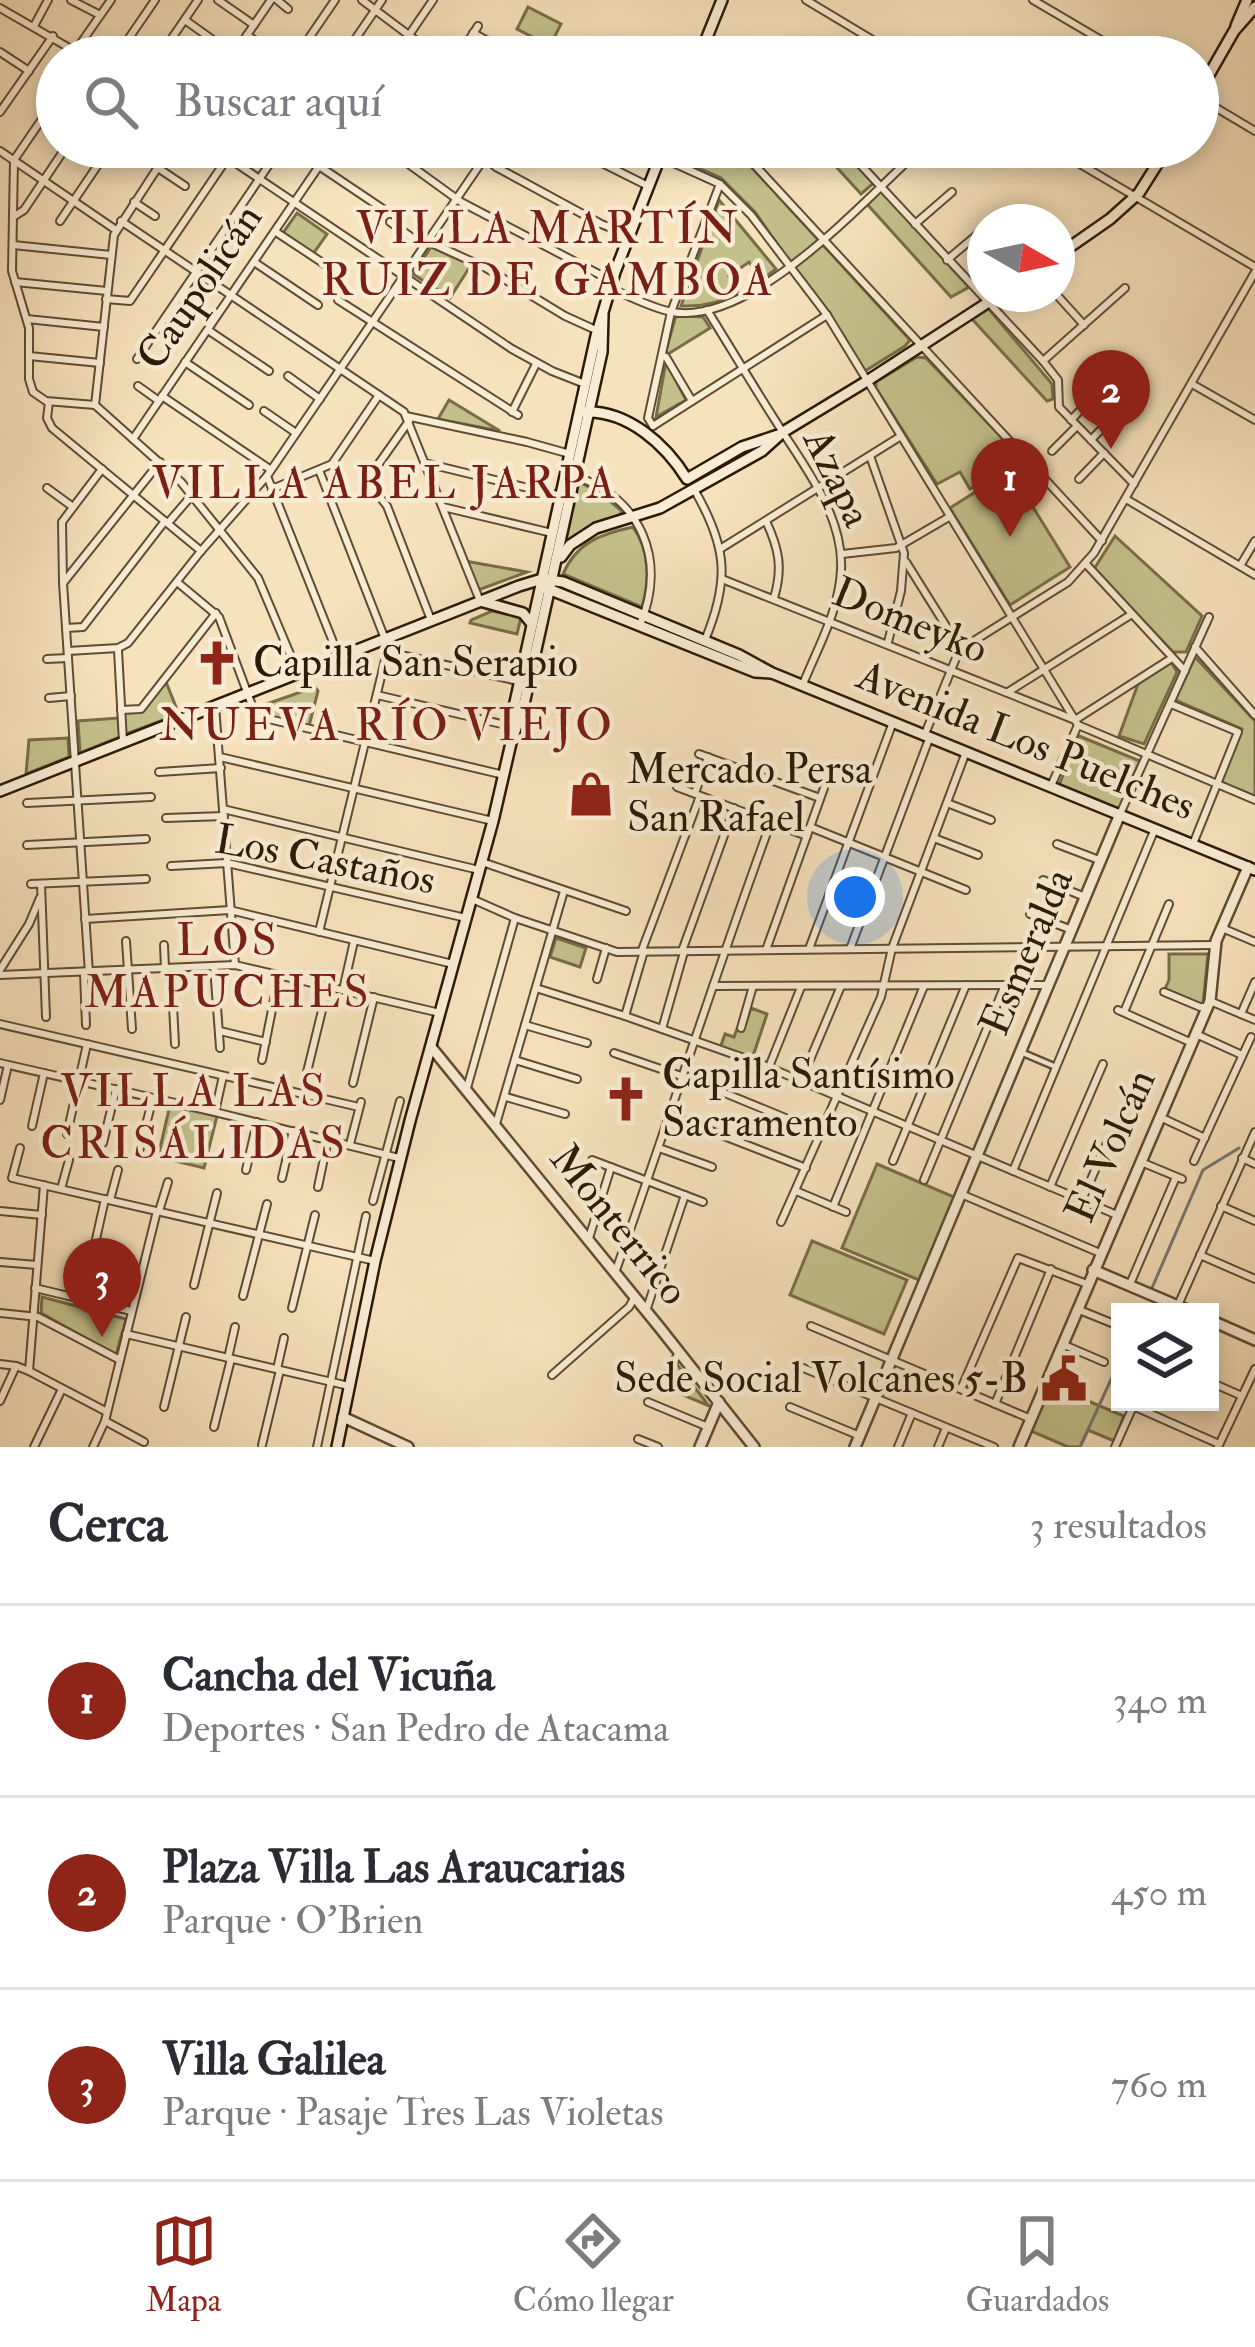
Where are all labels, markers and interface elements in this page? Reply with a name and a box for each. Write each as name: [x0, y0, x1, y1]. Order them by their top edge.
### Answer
search box: [36, 36, 1219, 168]
icon: search: [78, 69, 144, 135]
text: Buscar aquí: [174, 74, 382, 130]
street label: Caupolicán: [126, 194, 274, 380]
district label: VILLA MARTÍN RUIZ DE GAMBOA: [321, 200, 775, 309]
north arrow: [967, 204, 1075, 312]
pin: 2: [1072, 350, 1150, 449]
street label: Azapa: [791, 420, 883, 536]
pin: 1: [971, 438, 1049, 537]
district label: VILLA ABEL JARPA: [152, 456, 618, 512]
street label: Domeyko: [825, 566, 995, 676]
place label: Capilla San Serapio: [253, 637, 578, 689]
church icon: Capilla San Serapio: [192, 638, 242, 688]
street label: Avenida Los Puelches: [849, 649, 1203, 832]
district label: NUEVA RÍO VIEJO: [159, 697, 615, 754]
place label: Mercado Persa San Rafael: [627, 744, 873, 844]
shop icon: Mercado Persa San Rafael: [566, 769, 616, 819]
street label: Los Castaños: [210, 813, 440, 907]
street label: Esmeralda: [969, 860, 1086, 1043]
your location: [825, 867, 885, 927]
district label: LOS MAPUCHES: [84, 913, 372, 1021]
place label: Capilla Santísimo Sacramento: [662, 1049, 955, 1149]
street label: El Volcán: [1054, 1061, 1168, 1231]
district label: VILLA LAS CRISÁLIDAS: [40, 1064, 348, 1172]
church icon: Capilla Santísimo Sacramento: [601, 1074, 651, 1124]
street label: Monterrico: [538, 1134, 700, 1316]
pin: 3: [63, 1238, 141, 1337]
map controls: [1111, 1303, 1219, 1411]
button: layers: [1111, 1303, 1219, 1411]
place label: Sede Social Volcanes 5-B: [614, 1353, 1028, 1405]
public building icon: Sede Social Volcanes 5-B: [1039, 1354, 1089, 1404]
text: Cerca: [48, 1493, 167, 1557]
text: 3 resultados: [1030, 1501, 1207, 1550]
text: Cancha del Vicuña: [162, 1648, 495, 1704]
text: 1: [80, 1676, 94, 1725]
text: 340 m: [1113, 1676, 1207, 1725]
text: Deportes · San Pedro de Atacama: [162, 1704, 669, 1753]
text: Plaza Villa Las Araucarias: [162, 1840, 625, 1896]
text: 2: [77, 1868, 97, 1917]
text: 450 m: [1111, 1868, 1207, 1917]
text: Parque · O'Brien: [162, 1896, 423, 1945]
text: Villa Galilea: [162, 2032, 385, 2088]
text: 3: [80, 2060, 94, 2109]
text: 760 m: [1111, 2060, 1207, 2109]
text: Parque · Pasaje Tres Las Violetas: [162, 2088, 664, 2137]
tab: Mapa: [146, 2208, 221, 2321]
tab: Cómo llegar: [513, 2208, 674, 2321]
tab: Guardados: [965, 2208, 1109, 2321]

